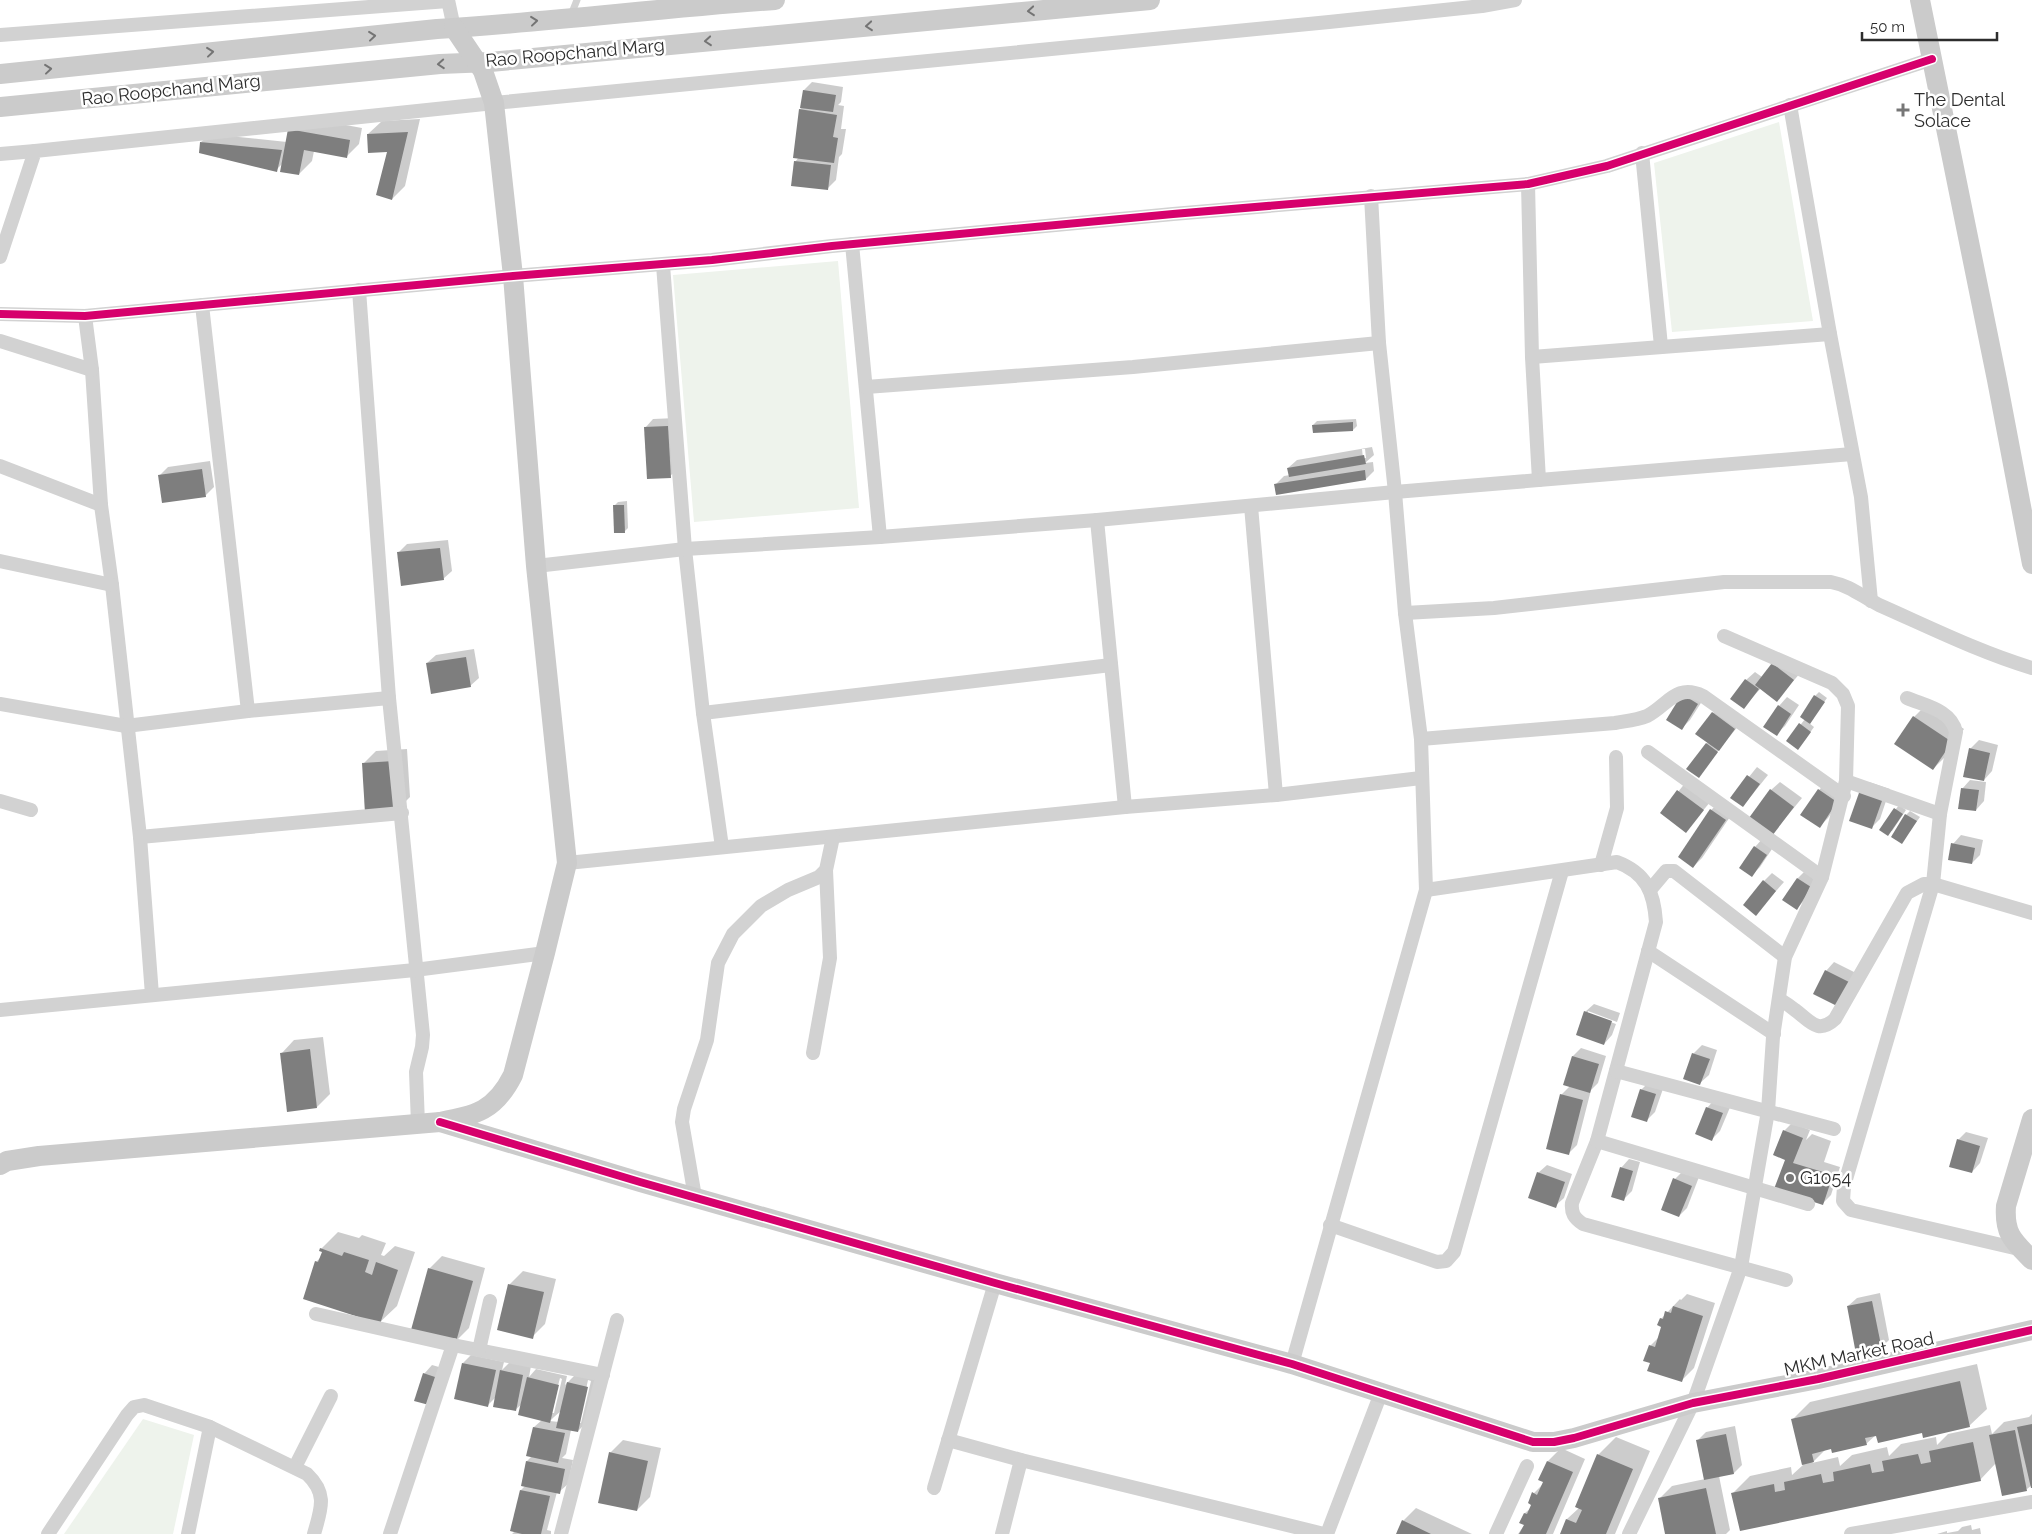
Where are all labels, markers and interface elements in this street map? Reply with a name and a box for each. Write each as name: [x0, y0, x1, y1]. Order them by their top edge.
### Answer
one-way arrow: [1027, 5, 1035, 16]
scale bar: [1862, 10, 1997, 42]
one-way arrow: [530, 16, 538, 27]
text: 50 m: [1870, 18, 1905, 36]
one-way arrow: [865, 20, 873, 31]
one-way arrow: [368, 30, 376, 41]
street label: Rao Roopchand Marg: [484, 34, 665, 71]
one-way arrow: [703, 35, 711, 46]
one-way arrow: [206, 47, 214, 58]
one-way arrow: [437, 59, 445, 70]
one-way arrow: [45, 64, 53, 75]
street label: Rao Roopchand Marg: [80, 70, 261, 109]
place label: The Dental Solace: [1914, 89, 2005, 131]
marker: The Dental Solace: [1896, 103, 1910, 117]
place label: G1054: [1800, 1167, 1851, 1188]
marker: G1054: [1784, 1172, 1796, 1184]
street label: MKM Market Road: [1782, 1327, 1936, 1380]

